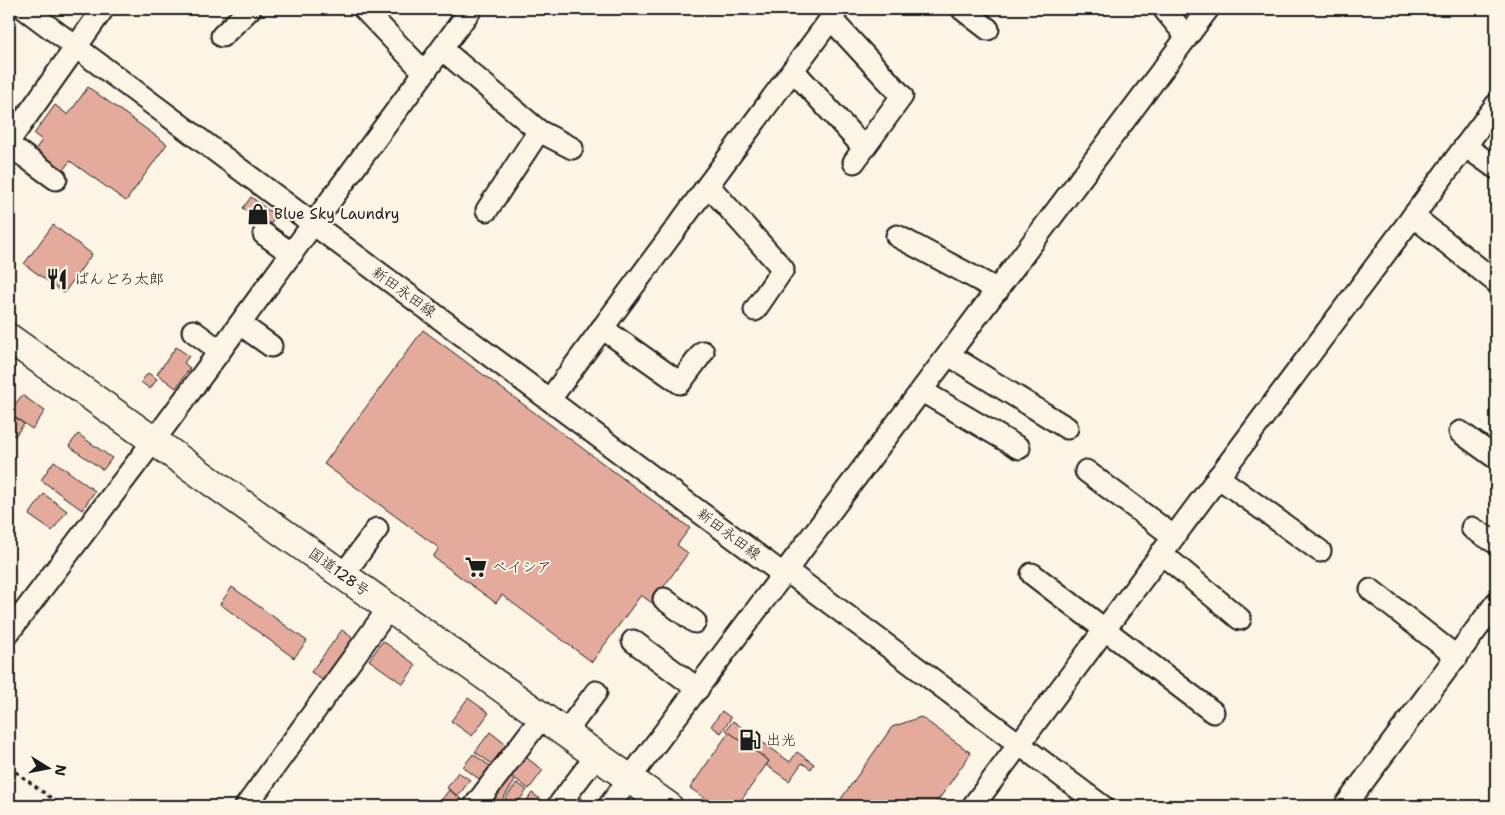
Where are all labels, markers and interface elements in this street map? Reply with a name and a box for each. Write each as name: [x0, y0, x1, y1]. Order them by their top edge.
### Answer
shop icon: Blue Sky Laundry: [245, 201, 271, 227]
place label: Blue Sky Laundry: [274, 204, 399, 224]
street label: 新田永田線: [368, 262, 440, 322]
restaurant icon: ばんどろ太郎: [44, 266, 70, 292]
place label: ばんどろ太郎: [74, 269, 164, 289]
street label: 新田永田線: [693, 503, 765, 565]
street label: 国道128号: [304, 543, 374, 601]
supermarket icon: ベイシア: [463, 554, 489, 580]
place label: ベイシア: [492, 557, 552, 577]
fuel station icon: 出光: [737, 727, 763, 753]
place label: 出光: [766, 730, 796, 750]
north arrow: [22, 742, 72, 792]
text: N: [51, 763, 71, 777]

